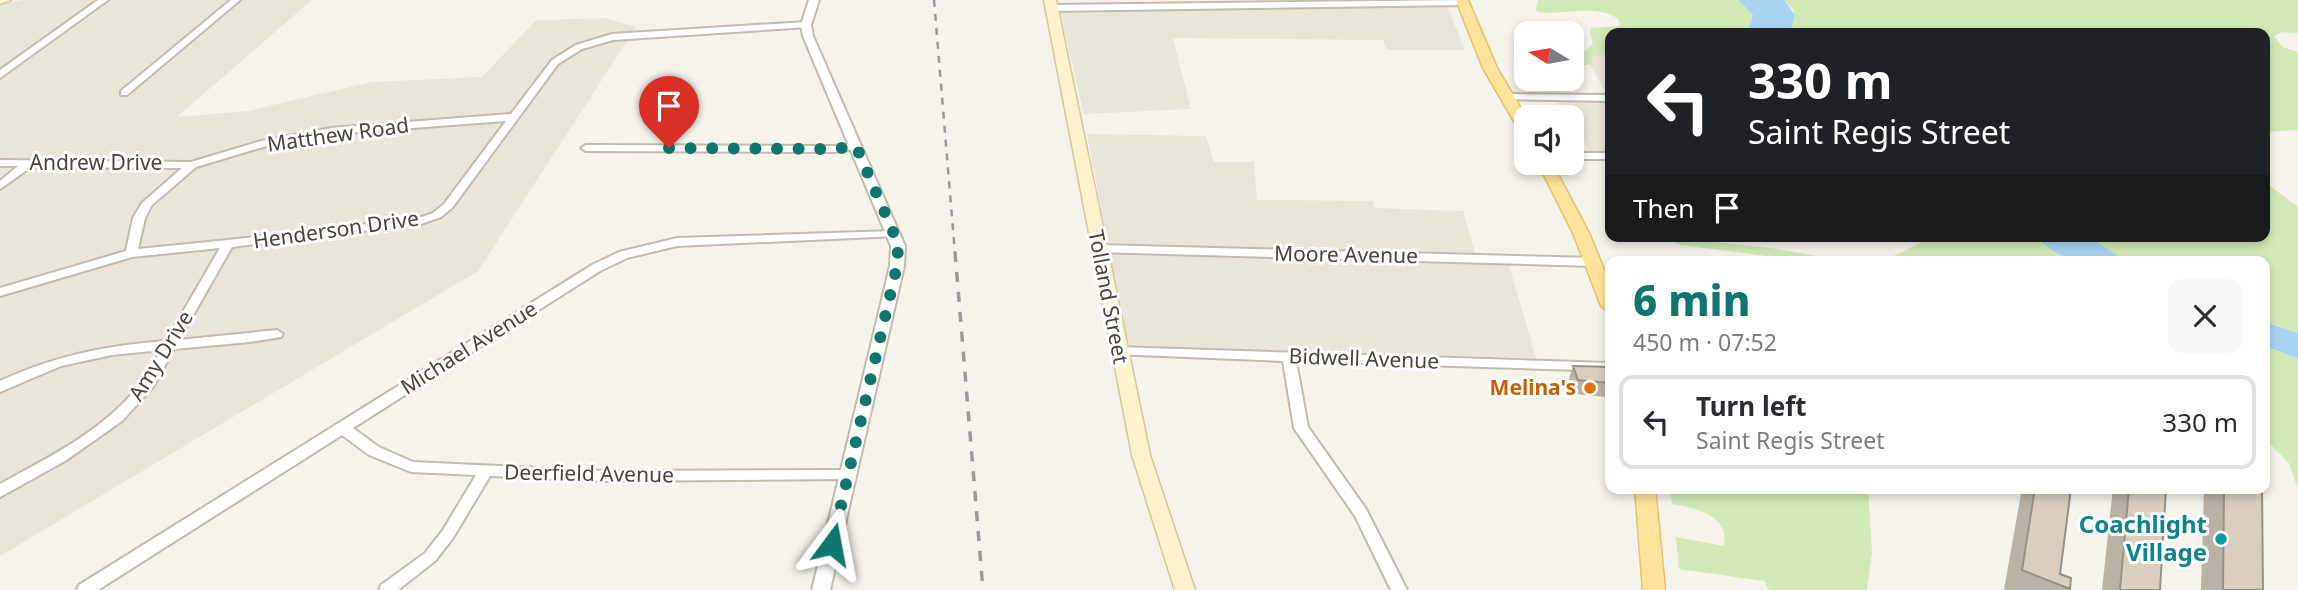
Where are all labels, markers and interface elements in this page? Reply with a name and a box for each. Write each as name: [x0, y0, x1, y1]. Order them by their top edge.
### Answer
north arrow: [1514, 21, 1584, 91]
map controls: [1514, 21, 1584, 175]
text: 330 m: [1748, 47, 1893, 113]
icon: left: [1633, 56, 1724, 147]
pin: [639, 76, 699, 148]
icon: arrive: [650, 87, 688, 125]
button: sound: [1514, 105, 1584, 175]
street label: Matthew Road: [265, 110, 411, 158]
text: Saint Regis Street: [1748, 110, 2010, 153]
street label: Andrew Drive: [30, 148, 162, 176]
icon: arrive: [1708, 189, 1746, 227]
text: Then: [1633, 190, 1694, 226]
street label: Henderson Drive: [251, 204, 420, 254]
street label: Tolland Street: [1082, 228, 1136, 366]
street label: Moore Avenue: [1274, 239, 1418, 269]
text: 6 min: [1633, 271, 1750, 328]
button: close: [2168, 279, 2242, 353]
street label: Michael Avenue: [395, 294, 542, 400]
street label: Amy Drive: [121, 305, 199, 406]
text: 450 m · 07:52: [1633, 326, 1777, 358]
street label: Bidwell Avenue: [1288, 341, 1440, 375]
place label: Melina's: [1490, 373, 1576, 401]
marker: Melina's: [1582, 380, 1598, 396]
text: Turn left: [1696, 388, 1807, 424]
icon: left: [1637, 403, 1675, 441]
text: 330 m: [2162, 404, 2238, 440]
text: Saint Regis Street: [1696, 424, 1885, 456]
street label: Deerfield Avenue: [504, 458, 674, 488]
position arrow: [795, 507, 869, 581]
place label: Coachlight Village: [2079, 507, 2207, 568]
marker: Coachlight Village: [2213, 531, 2229, 547]

